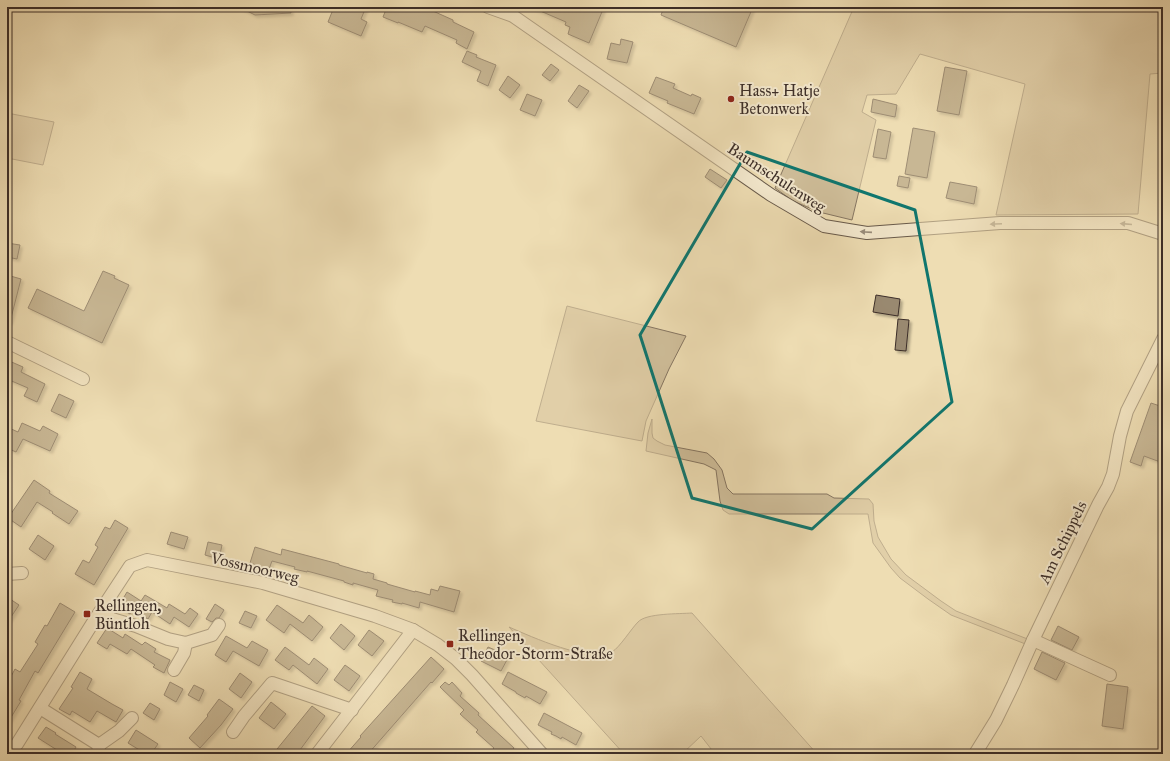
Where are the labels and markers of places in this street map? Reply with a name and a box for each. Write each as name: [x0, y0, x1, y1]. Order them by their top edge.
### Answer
place label: Hass+ Hatje Betonwerk: [739, 81, 820, 118]
marker: Hass+ Hatje Betonwerk: [726, 94, 736, 104]
place label: Rellingen, Büntloh: [95, 596, 161, 633]
marker: Rellingen, Büntloh: [82, 609, 92, 619]
place label: Rellingen, Theodor-Storm-Straße: [458, 626, 613, 663]
marker: Rellingen, Theodor-Storm-Straße: [445, 639, 455, 649]

